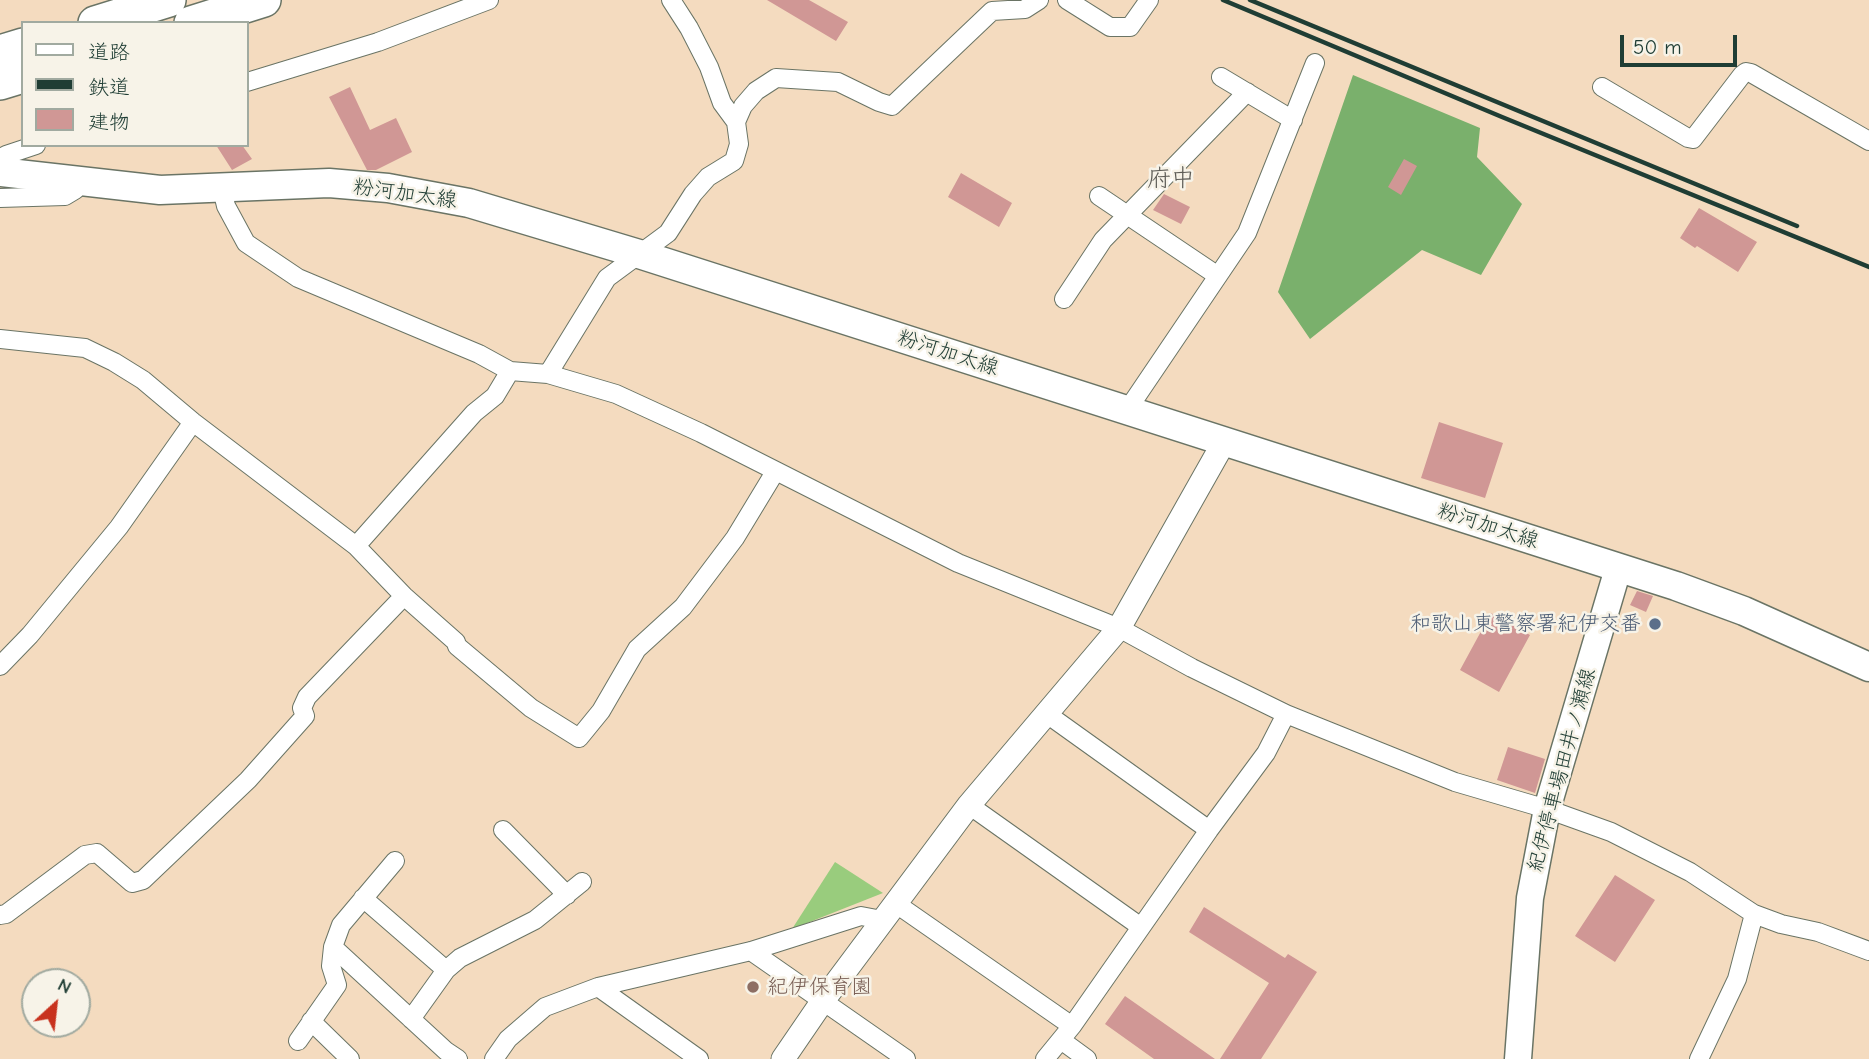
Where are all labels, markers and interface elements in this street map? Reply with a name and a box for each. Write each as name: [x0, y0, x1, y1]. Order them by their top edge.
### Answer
legend: [21, 21, 248, 147]
scale bar: [1624, 21, 1741, 65]
text: 50 m: [1633, 35, 1682, 59]
text: 道路: [88, 40, 130, 64]
text: 鉄道: [88, 75, 130, 99]
text: 建物: [88, 110, 130, 134]
district label: 府中: [1147, 165, 1195, 193]
street label: 粉河加太線: [351, 174, 459, 214]
street label: 粉河加太線: [894, 325, 1002, 381]
street label: 粉河加太線: [1434, 498, 1542, 554]
place label: 和歌山東警察署紀伊交番: [1410, 611, 1641, 637]
marker: 和歌山東警察署紀伊交番: [1647, 616, 1663, 632]
street label: 紀伊停車場田井ノ瀬線: [1523, 665, 1601, 875]
north arrow: [21, 968, 91, 1038]
text: N: [54, 973, 75, 999]
place label: 紀伊保育園: [767, 974, 872, 1000]
marker: 紀伊保育園: [745, 979, 761, 995]

